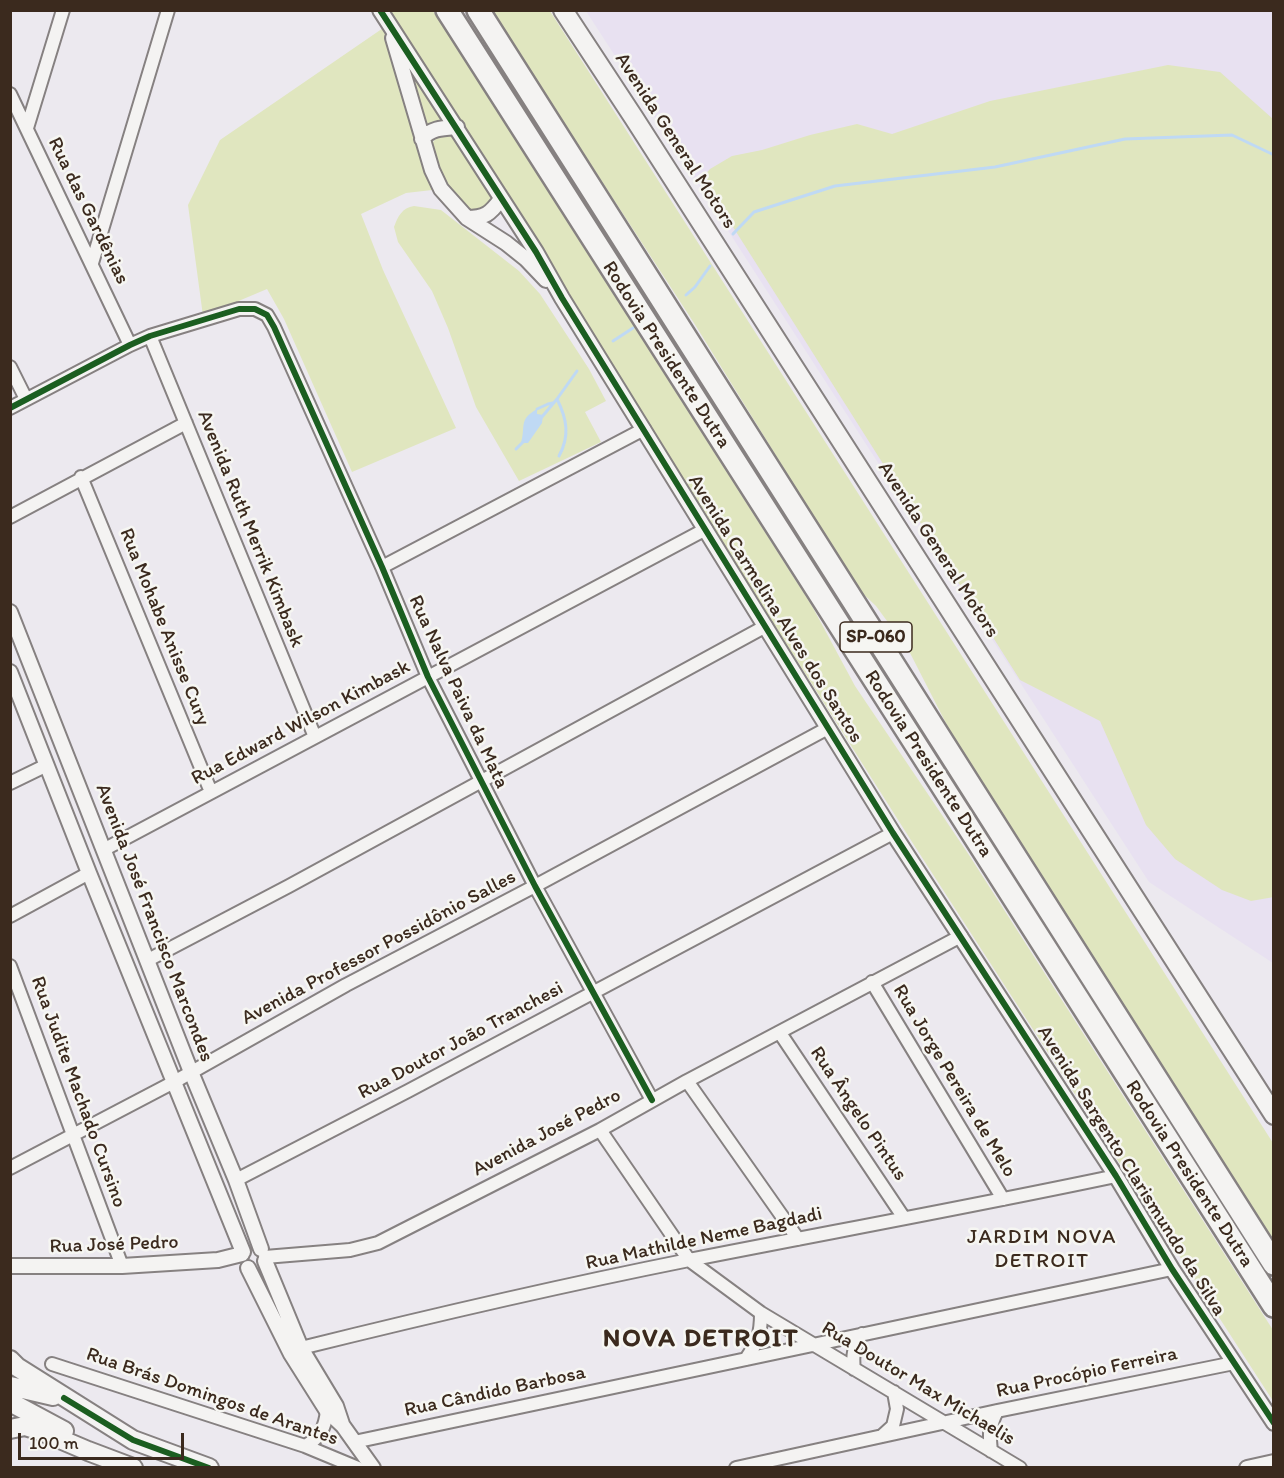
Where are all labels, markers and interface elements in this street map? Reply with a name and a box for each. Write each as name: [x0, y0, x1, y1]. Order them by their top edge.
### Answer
street label: Avenida General Motors: [609, 48, 741, 234]
street label: Rua das Gardênias: [42, 134, 134, 288]
street label: Rodovia Presidente Dutra: [597, 257, 735, 453]
street label: Avenida Ruth Merrik Kimbask: [191, 407, 309, 651]
street label: Avenida General Motors: [872, 457, 1004, 643]
street label: Avenida Carmelina Alves dos Santos: [682, 470, 868, 748]
street label: Rua Mohabe Anisse Cury: [113, 525, 215, 729]
street label: Rua Nalva Paiva da Mata: [403, 592, 513, 792]
road number: SP-060: [840, 622, 912, 652]
street label: Rua Edward Wilson Kimbask: [188, 655, 414, 791]
street label: Rodovia Presidente Dutra: [859, 666, 997, 862]
street label: Avenida José Francisco Marcondes: [90, 781, 218, 1065]
street label: Avenida Professor Possidônio Salles: [238, 865, 520, 1031]
street label: Rua Judite Machado Cursino: [25, 973, 131, 1211]
street label: Rua Doutor João Tranchesi: [354, 977, 568, 1105]
street label: Rua Jorge Pereira de Melo: [887, 980, 1021, 1182]
street label: Avenida Sargento Clarismundo da Silva: [1031, 1022, 1231, 1320]
street label: Rua Ângelo Pintus: [804, 1042, 912, 1186]
street label: Rodovia Presidente Dutra: [1120, 1076, 1258, 1272]
street label: Avenida José Pedro: [469, 1084, 625, 1182]
street label: Rua Mathilde Neme Bagdadi: [584, 1202, 824, 1276]
district label: JARDIM NOVA DETROIT: [968, 1225, 1116, 1275]
street label: Rua José Pedro: [49, 1231, 179, 1259]
street label: Rua Doutor Max Michaelis: [817, 1317, 1019, 1451]
district label: NOVA DETROIT: [602, 1323, 800, 1355]
street label: Rua Procópio Ferreira: [994, 1342, 1180, 1404]
street label: Rua Brás Domingos de Arantes: [83, 1343, 341, 1451]
street label: Rua Cândido Barbosa: [402, 1361, 588, 1423]
scale bar: [21, 1421, 188, 1459]
text: 100 m: [29, 1432, 79, 1454]

